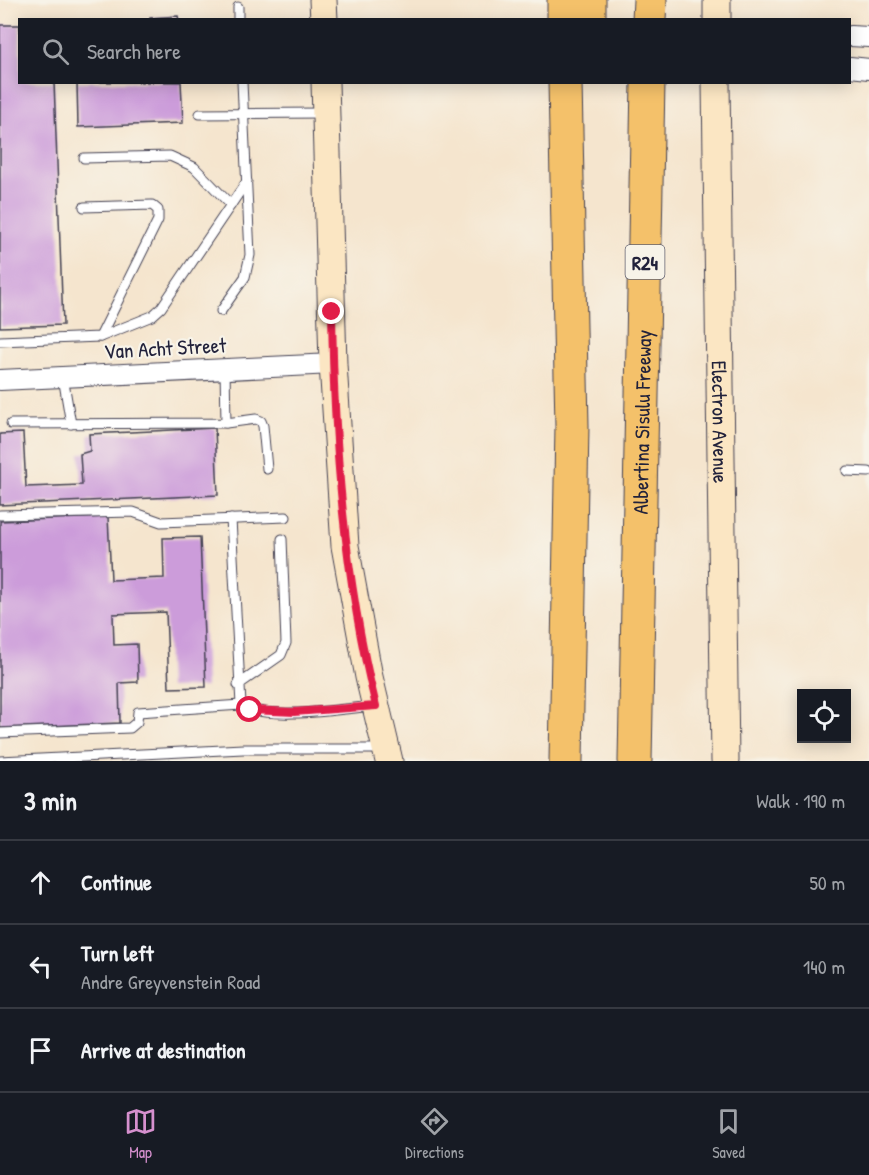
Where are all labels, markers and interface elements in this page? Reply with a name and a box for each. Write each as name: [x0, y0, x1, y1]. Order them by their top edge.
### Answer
search box: [18, 18, 851, 84]
icon: search: [39, 35, 72, 68]
text: Search here: [87, 36, 181, 66]
road number: R24: [626, 245, 664, 279]
route end: [318, 298, 344, 324]
street label: Albertina Sisulu Freeway: [625, 329, 658, 515]
street label: Van Acht Street: [103, 330, 228, 366]
street label: Electron Avenue: [705, 360, 736, 484]
map controls: [797, 689, 851, 743]
button: locate: [797, 689, 851, 743]
route start: [236, 696, 262, 722]
text: 3 min: [24, 783, 77, 818]
text: Walk · 190 m: [756, 787, 845, 814]
icon: ahead: [24, 866, 57, 899]
text: Continue: [81, 867, 152, 897]
text: 50 m: [809, 869, 845, 896]
text: Turn left: [81, 938, 154, 968]
icon: left: [24, 950, 57, 983]
text: 140 m: [803, 953, 845, 980]
text: Andre Greyvenstein Road: [81, 968, 260, 995]
icon: arrive: [24, 1034, 57, 1067]
text: Arrive at destination: [81, 1035, 246, 1065]
tab: Map: [124, 1105, 157, 1163]
tab: Directions: [405, 1105, 464, 1163]
tab: Saved: [712, 1105, 745, 1163]

